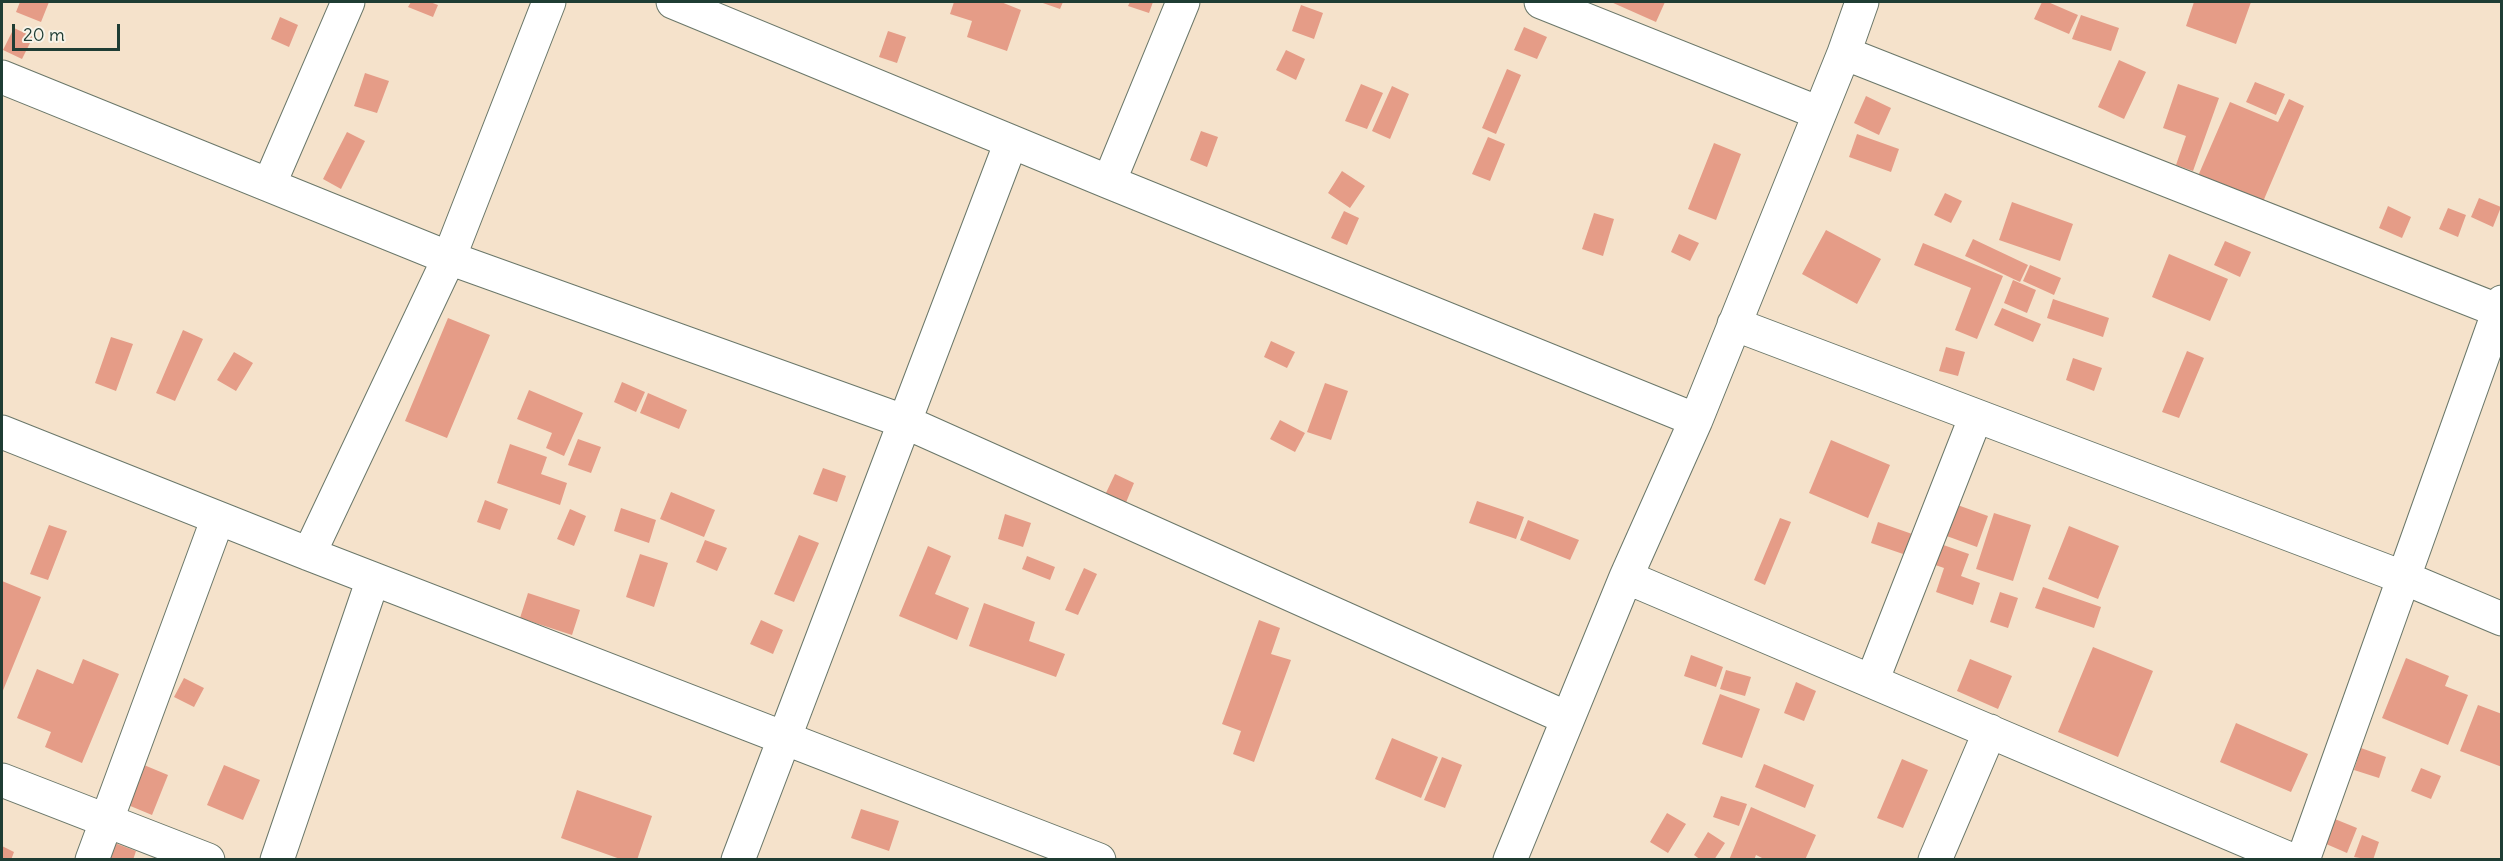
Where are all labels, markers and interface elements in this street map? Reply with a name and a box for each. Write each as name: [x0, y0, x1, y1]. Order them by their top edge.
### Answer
scale bar: [15, 12, 123, 50]
text: 20 m: [23, 23, 65, 46]

